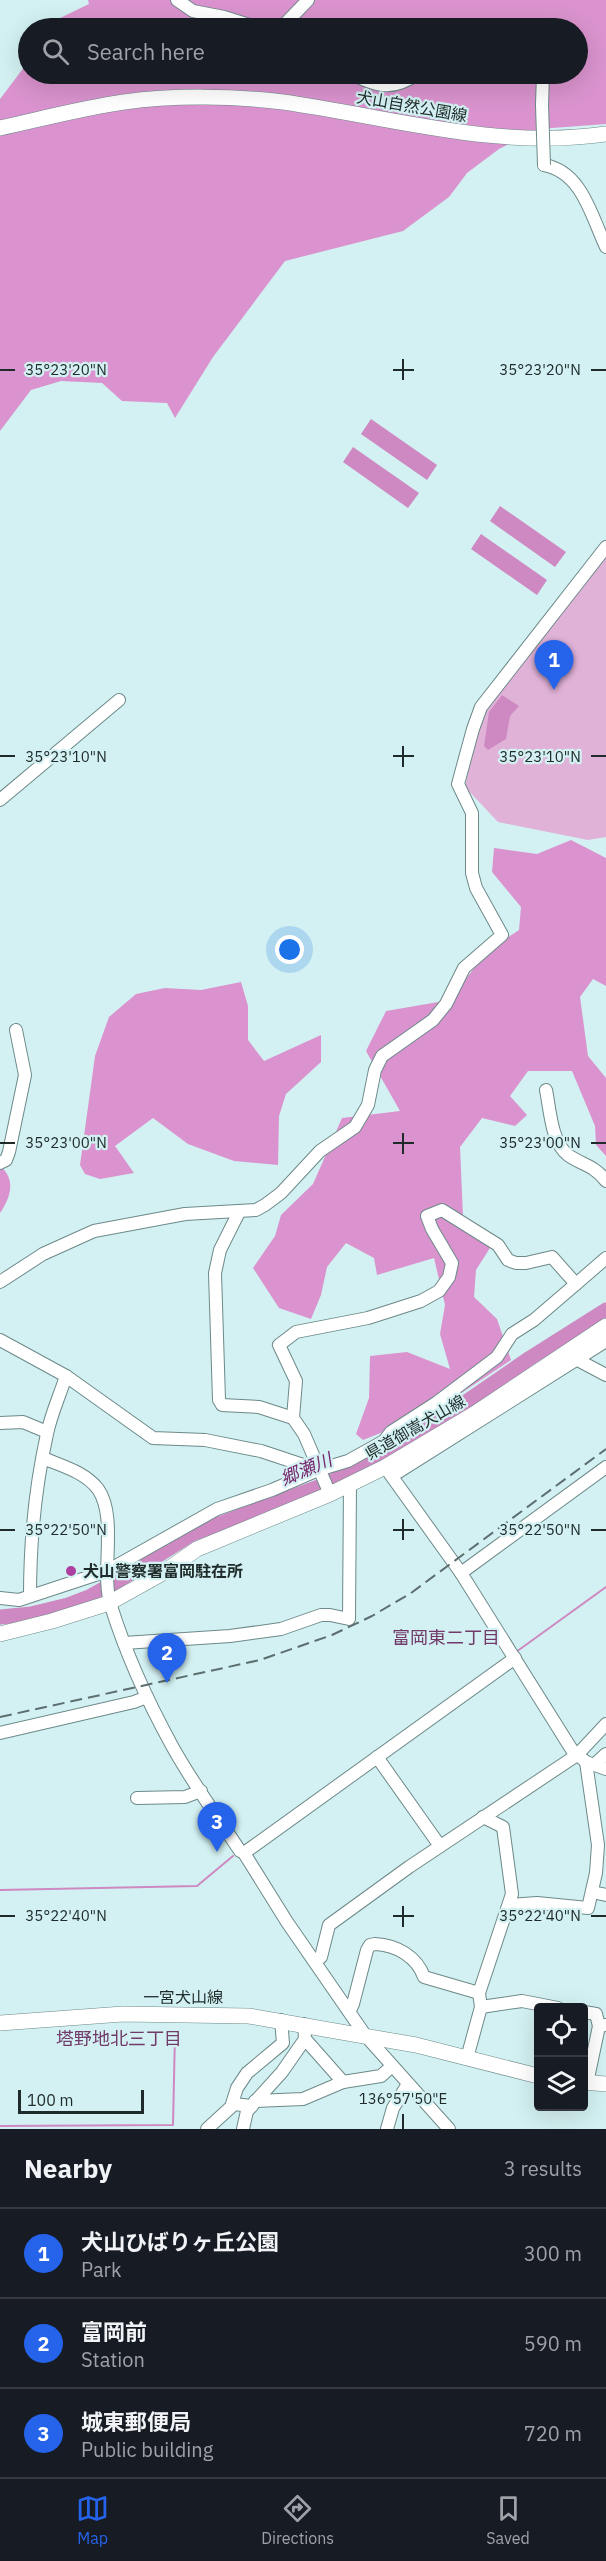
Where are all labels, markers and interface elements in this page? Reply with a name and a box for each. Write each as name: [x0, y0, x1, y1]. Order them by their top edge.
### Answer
search box: [18, 18, 588, 84]
icon: search: [39, 35, 72, 68]
text: Search here: [87, 37, 205, 66]
street label: 犬山自然公園線: [355, 86, 469, 126]
text: 35°23'20"N: [25, 360, 107, 379]
text: 35°23'20"N: [499, 360, 581, 379]
pin: 1: [534, 640, 574, 690]
text: 35°23'10"N: [25, 747, 107, 766]
text: 35°23'10"N: [499, 747, 581, 766]
your location: [275, 935, 304, 964]
text: 35°23'00"N: [25, 1133, 107, 1152]
text: 35°23'00"N: [499, 1133, 581, 1152]
street label: 県道御嵩犬山線: [361, 1390, 469, 1464]
water label: 郷瀬川: [277, 1447, 337, 1490]
text: 35°22'50"N: [25, 1520, 107, 1539]
text: 35°22'50"N: [499, 1520, 581, 1539]
place label: 犬山警察署富岡駐在所: [83, 1561, 243, 1581]
marker: 犬山警察署富岡駐在所: [64, 1564, 78, 1578]
district label: 富岡東二丁目: [392, 1626, 500, 1649]
pin: 2: [148, 1634, 186, 1683]
pin: 3: [198, 1802, 236, 1852]
text: 35°22'40"N: [25, 1906, 107, 1925]
text: 35°22'40"N: [499, 1906, 581, 1925]
street label: 一宮犬山線: [143, 1987, 223, 2007]
map controls: [534, 2003, 588, 2111]
button: locate: [534, 2003, 588, 2057]
district label: 塔野地北三丁目: [56, 2027, 182, 2050]
button: layers: [534, 2057, 588, 2111]
scale bar: [18, 2087, 144, 2114]
text: 136°57'50"E: [359, 2089, 447, 2108]
text: 100 m: [27, 2090, 74, 2110]
text: Nearby: [24, 2151, 112, 2185]
text: 3 results: [504, 2155, 582, 2182]
text: 犬山ひばりヶ丘公園: [81, 2227, 279, 2256]
text: 1: [38, 2240, 50, 2267]
text: 300 m: [524, 2240, 582, 2267]
text: Park: [81, 2256, 121, 2283]
text: 富岡前: [81, 2317, 147, 2346]
text: 2: [38, 2330, 50, 2357]
text: 590 m: [524, 2330, 582, 2357]
text: Station: [81, 2346, 145, 2373]
text: 城東郵便局: [81, 2407, 191, 2436]
text: 3: [38, 2420, 50, 2447]
text: 720 m: [524, 2420, 582, 2447]
text: Public building: [81, 2436, 213, 2463]
tab: Map: [76, 2492, 109, 2548]
tab: Directions: [261, 2492, 334, 2548]
tab: Saved: [486, 2492, 530, 2548]

